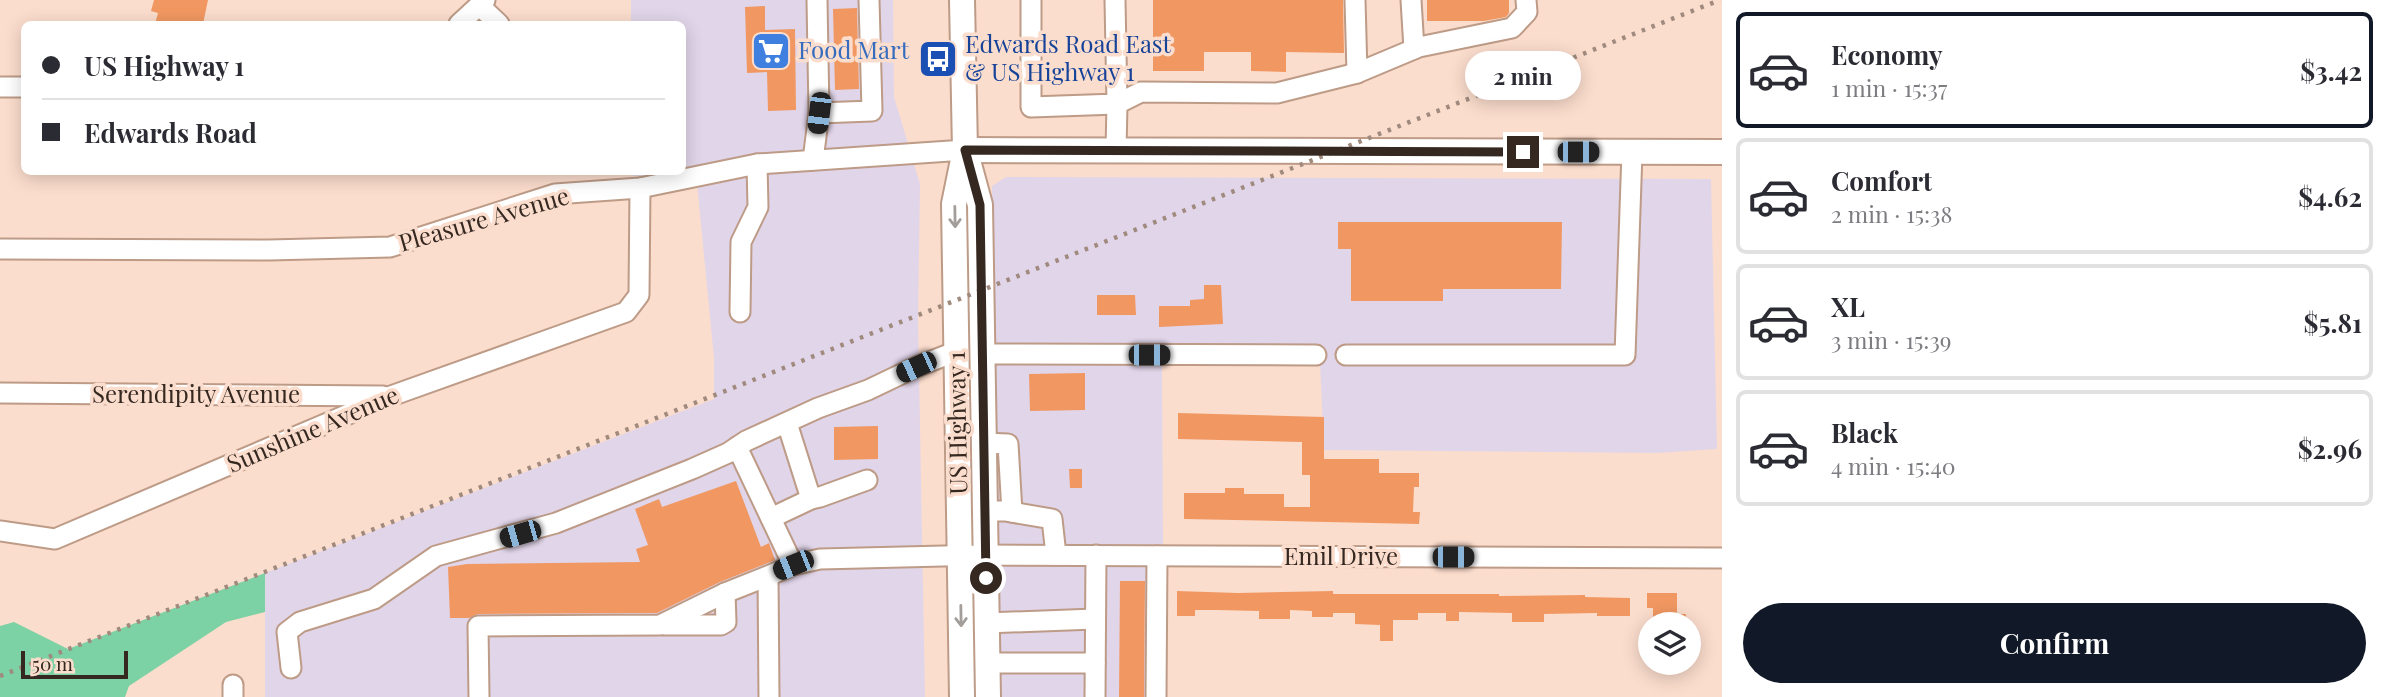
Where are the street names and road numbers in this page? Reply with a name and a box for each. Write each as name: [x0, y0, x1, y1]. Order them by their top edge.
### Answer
street label: Pleasure Avenue: [394, 178, 572, 258]
street label: US Highway 1: [939, 351, 973, 495]
street label: Serendipity Avenue: [92, 377, 300, 409]
street label: Sunshine Avenue: [221, 377, 403, 479]
street label: Emil Drive: [1284, 539, 1398, 571]

